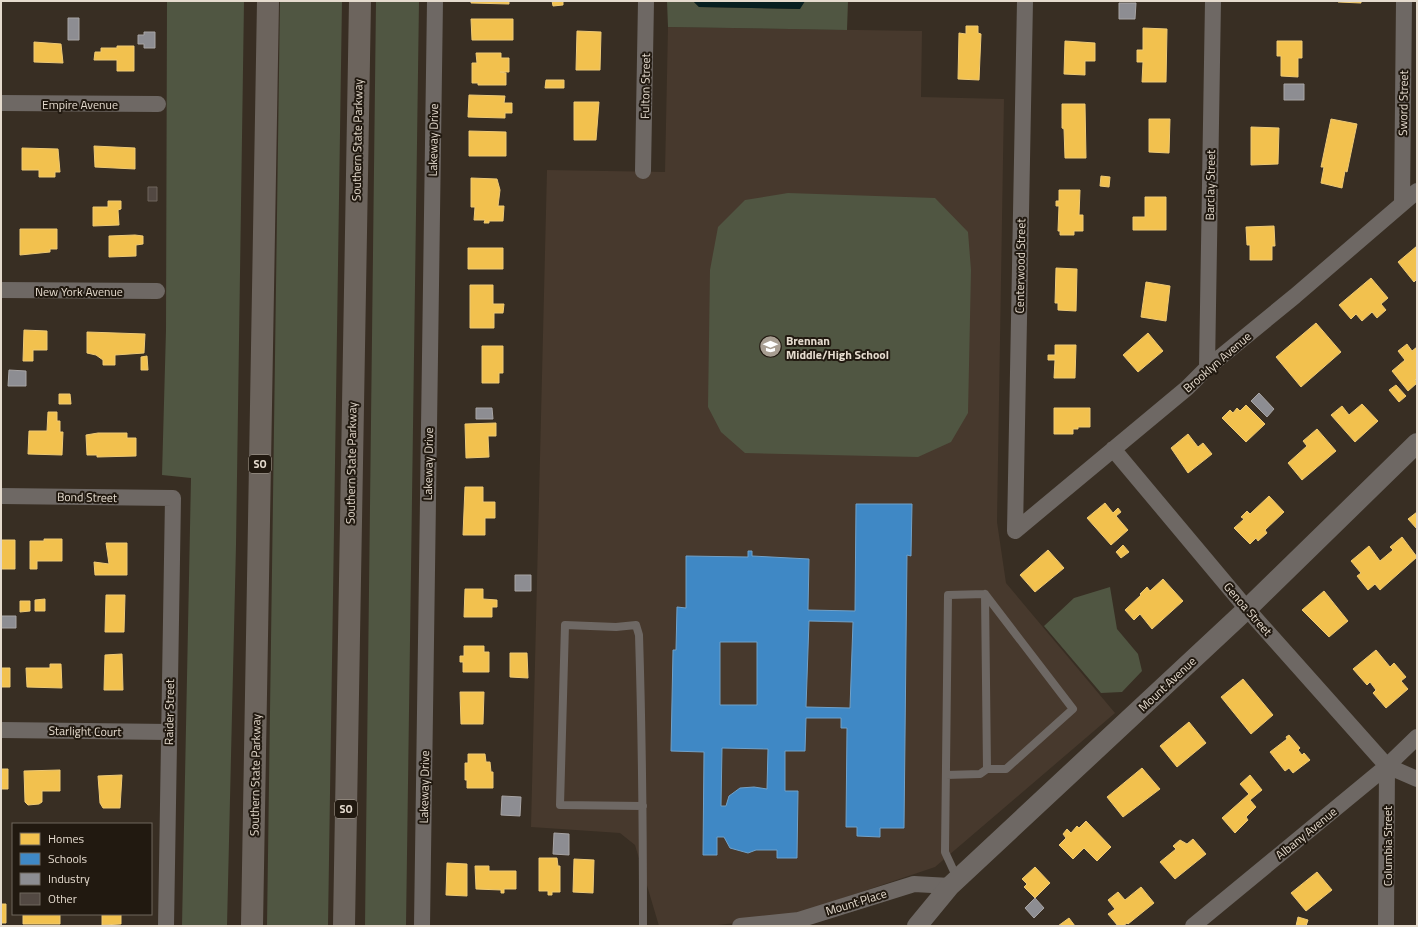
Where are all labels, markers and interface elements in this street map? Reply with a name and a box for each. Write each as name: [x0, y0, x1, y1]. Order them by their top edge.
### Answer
street label: Fulton Street: [635, 52, 655, 119]
street label: Sword Street: [1393, 69, 1413, 136]
street label: Southern State Parkway: [346, 78, 368, 201]
street label: Empire Avenue: [42, 95, 118, 114]
street label: Lakeway Drive: [423, 103, 443, 177]
street label: Barclay Street: [1200, 149, 1220, 221]
street label: Centerwood Street: [1010, 218, 1030, 314]
street label: New York Avenue: [35, 282, 123, 301]
street label: Brooklyn Avenue: [1179, 327, 1255, 397]
place label: Brennan Middle/High School: [786, 331, 889, 364]
school or university icon: Brennan Middle/High School: [758, 334, 784, 360]
street label: Southern State Parkway: [340, 401, 362, 524]
street label: Lakeway Drive: [418, 427, 438, 501]
road number: SO: [249, 455, 271, 473]
street label: Bond Street: [57, 487, 118, 507]
street label: Genoa Street: [1219, 578, 1277, 641]
street label: Mount Avenue: [1134, 652, 1200, 716]
street label: Raider Street: [159, 678, 179, 745]
street label: Southern State Parkway: [244, 713, 266, 836]
street label: Starlight Court: [48, 721, 122, 741]
street label: Lakeway Drive: [414, 750, 434, 824]
road number: SO: [335, 800, 357, 818]
street label: Albany Avenue: [1271, 802, 1341, 864]
street label: Columbia Street: [1378, 805, 1397, 886]
legend: [12, 823, 152, 915]
text: Homes: [48, 829, 84, 848]
text: Schools: [48, 849, 88, 868]
text: Industry: [48, 869, 90, 888]
street label: Mount Place: [823, 884, 889, 920]
text: Other: [48, 889, 77, 908]

